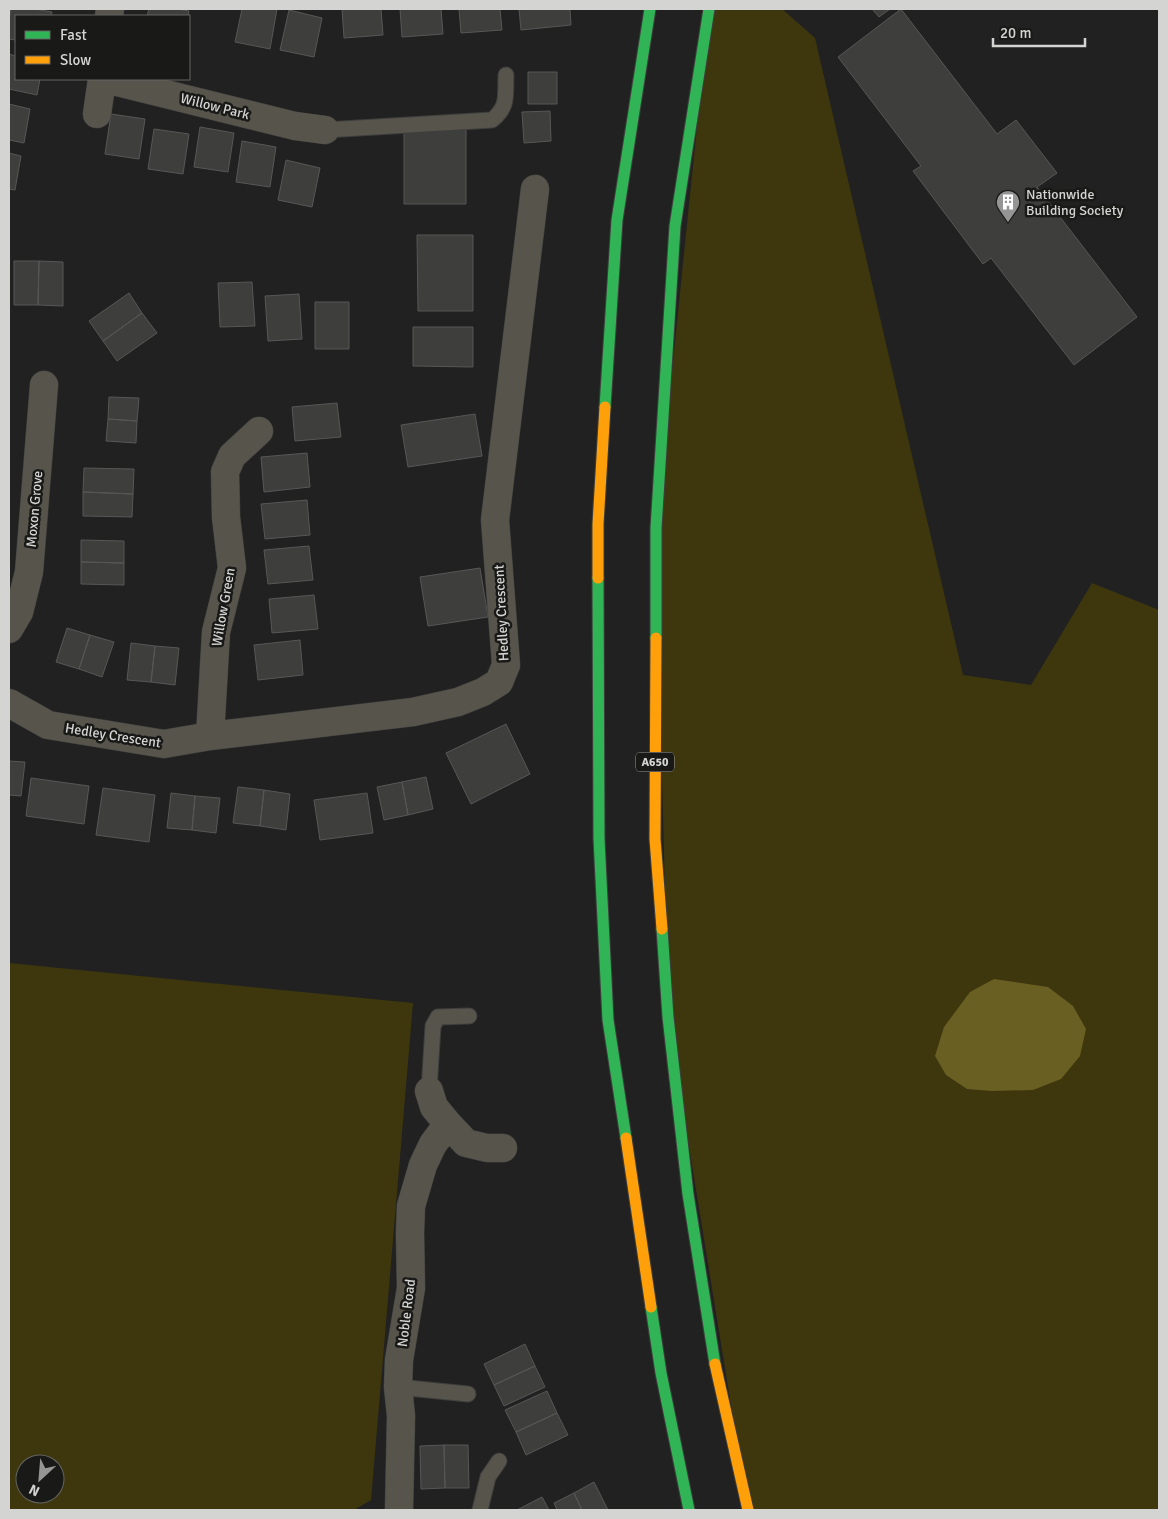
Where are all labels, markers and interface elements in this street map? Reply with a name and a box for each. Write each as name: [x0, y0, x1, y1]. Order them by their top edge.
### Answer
legend: [15, 15, 190, 80]
scale bar: [993, 15, 1086, 47]
text: 20 m: [1000, 24, 1031, 42]
text: Fast: [60, 26, 87, 44]
text: Slow: [60, 51, 91, 69]
street label: Willow Park: [178, 90, 251, 123]
place label: Nationwide Building Society: [1026, 186, 1124, 219]
building icon: Nationwide Building Society: [995, 189, 1021, 223]
street label: Moxon Grove: [23, 470, 46, 548]
street label: Hedley Crescent: [490, 564, 513, 662]
street label: Willow Green: [208, 566, 239, 648]
street label: Hedley Crescent: [64, 720, 162, 751]
road number: A650: [636, 752, 674, 772]
street label: Noble Road: [394, 1278, 419, 1348]
north arrow: [15, 1454, 65, 1504]
text: N: [26, 1480, 43, 1500]

